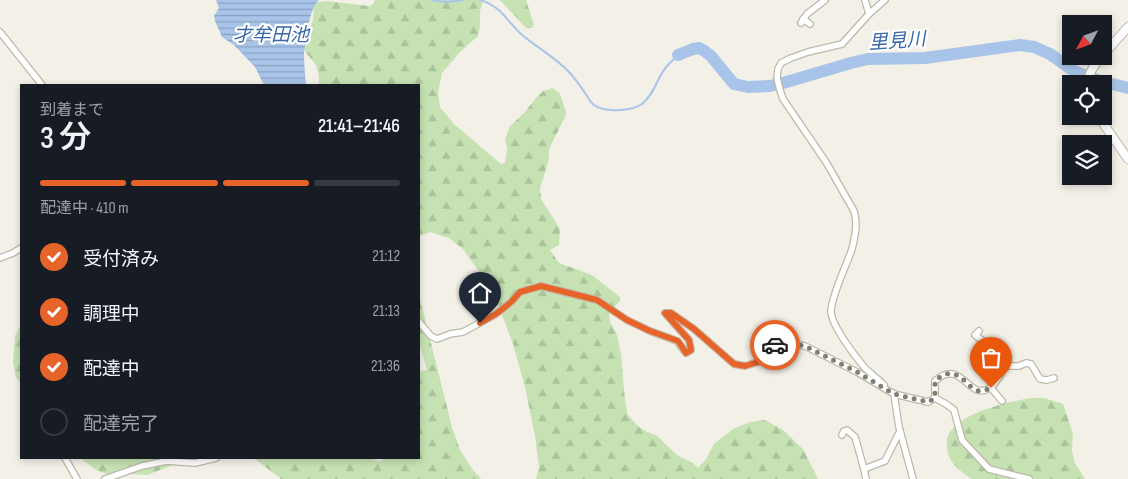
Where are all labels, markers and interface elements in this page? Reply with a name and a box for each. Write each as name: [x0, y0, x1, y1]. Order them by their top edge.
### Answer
north arrow: [1062, 15, 1112, 65]
map controls: [1062, 15, 1112, 185]
water label: 才牟田池: [233, 24, 311, 47]
water label: 里見川: [868, 28, 928, 55]
button: locate: [1062, 75, 1112, 125]
text: 到着まで: [40, 101, 104, 120]
text: 21:41–21:46: [318, 115, 400, 138]
text: 3 分: [40, 119, 91, 158]
button: layers: [1062, 135, 1112, 185]
text: 配達中 · 410 m: [40, 199, 129, 218]
icon: check: [40, 243, 68, 271]
text: 21:12: [372, 247, 400, 266]
text: 受付済み: [83, 248, 159, 271]
pin: [459, 272, 501, 323]
icon: home: [466, 279, 494, 307]
icon: check: [40, 298, 68, 326]
text: 21:13: [372, 302, 400, 321]
text: 調理中: [83, 303, 140, 326]
courier: [750, 320, 800, 370]
icon: car: [761, 331, 789, 359]
pin: [970, 337, 1012, 388]
icon: bag: [977, 344, 1005, 372]
icon: check: [40, 353, 68, 381]
text: 21:36: [371, 357, 400, 376]
text: 配達中: [83, 358, 140, 381]
text: 配達完了: [83, 413, 159, 436]

